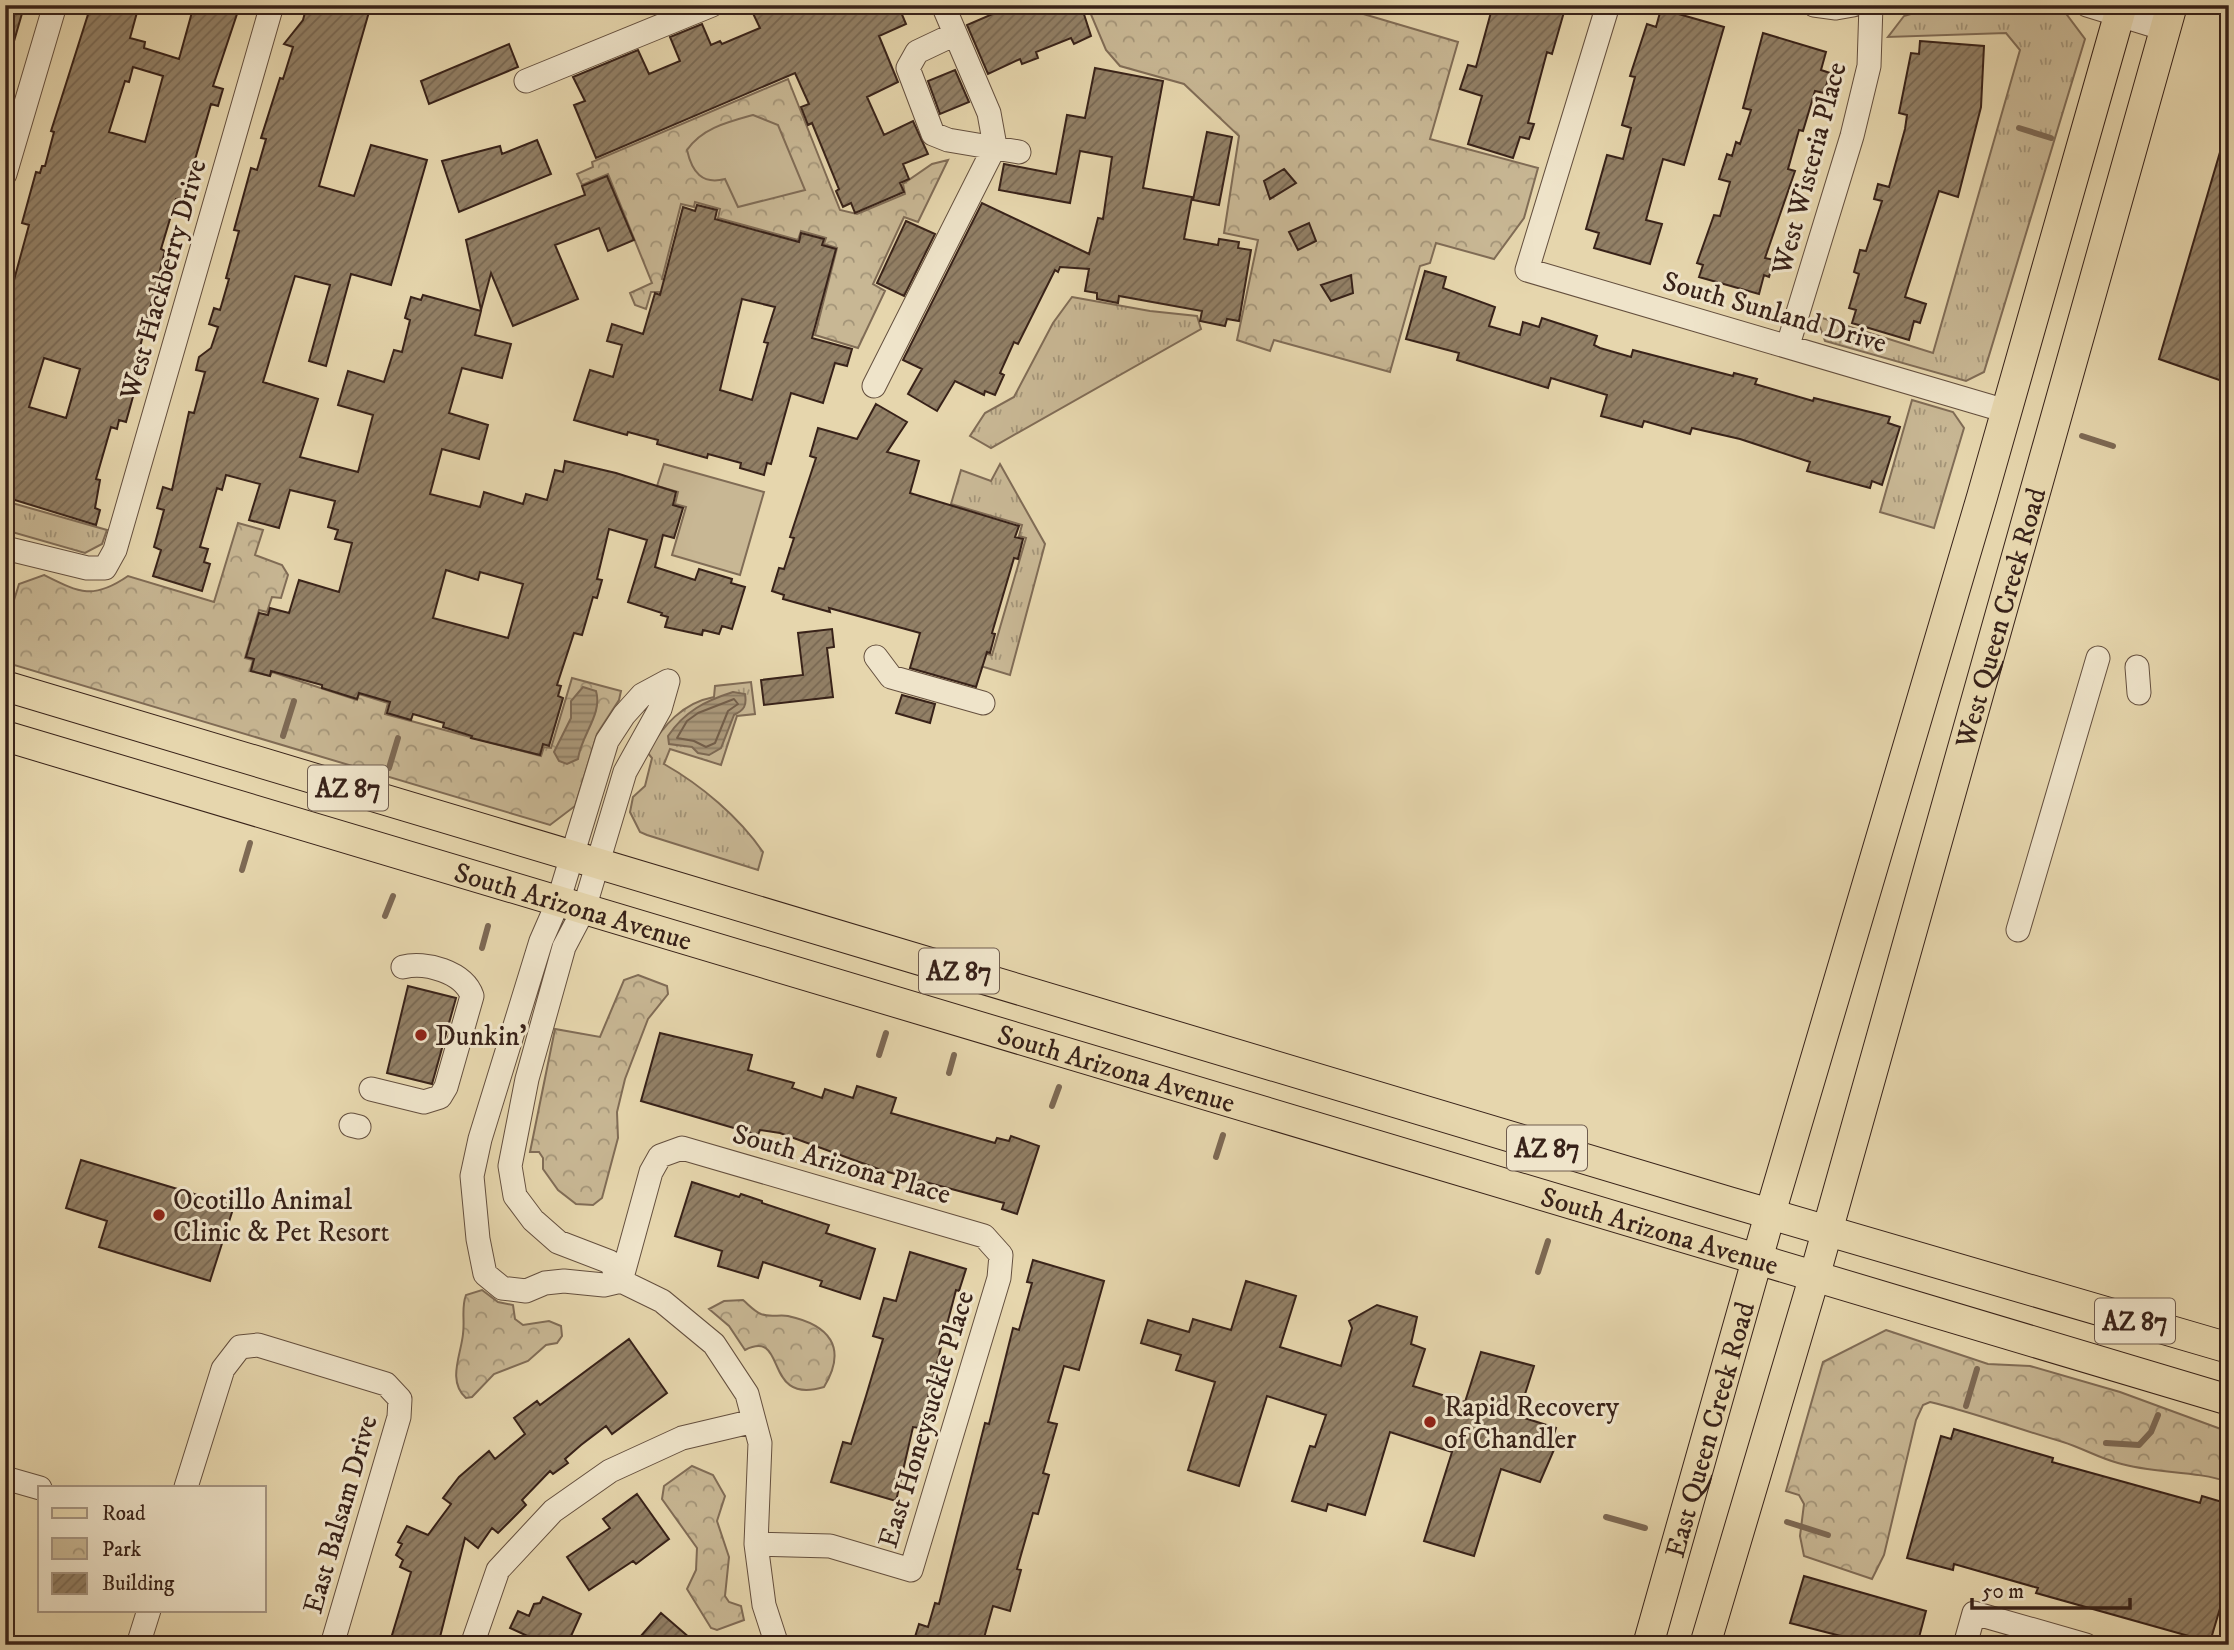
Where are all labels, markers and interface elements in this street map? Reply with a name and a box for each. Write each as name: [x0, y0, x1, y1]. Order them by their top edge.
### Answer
street label: West Wisteria Place: [1764, 58, 1855, 279]
street label: West Hackberry Drive: [112, 155, 215, 405]
street label: South Sunland Drive: [1659, 264, 1891, 361]
street label: West Queen Creek Road: [1948, 484, 2054, 753]
road number: AZ 87: [308, 766, 388, 810]
street label: South Arizona Avenue: [450, 855, 696, 959]
road number: AZ 87: [919, 948, 999, 994]
street label: South Arizona Avenue: [993, 1017, 1239, 1121]
place label: Dunkin': [435, 1019, 527, 1054]
marker: Dunkin': [413, 1027, 429, 1043]
street label: South Arizona Place: [728, 1117, 955, 1212]
road number: AZ 87: [1507, 1126, 1587, 1170]
street label: South Arizona Avenue: [1536, 1180, 1782, 1283]
place label: Ocotillo Animal Clinic & Pet Resort: [173, 1183, 390, 1250]
marker: Ocotillo Animal Clinic & Pet Resort: [151, 1207, 167, 1223]
street label: East Honeysuckle Place: [871, 1287, 982, 1552]
street label: East Queen Creek Road: [1658, 1298, 1763, 1562]
road number: AZ 87: [2095, 1298, 2175, 1344]
place label: Rapid Recovery of Chandler: [1444, 1390, 1620, 1457]
street label: East Balsam Drive: [295, 1411, 385, 1618]
marker: Rapid Recovery of Chandler: [1422, 1414, 1438, 1430]
legend: [38, 1486, 266, 1612]
text: Road: [102, 1501, 146, 1527]
text: Park: [102, 1537, 142, 1563]
scale bar: [1972, 1566, 2129, 1610]
text: Building: [102, 1571, 175, 1597]
text: 50 m: [1982, 1579, 2024, 1605]

